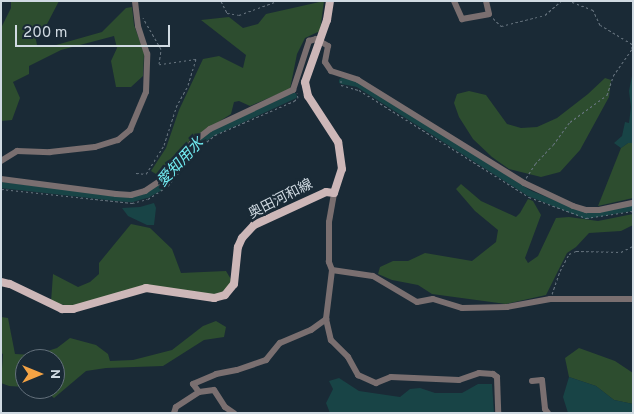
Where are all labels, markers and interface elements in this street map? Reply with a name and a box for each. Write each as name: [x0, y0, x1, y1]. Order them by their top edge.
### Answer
scale bar: [18, 15, 172, 47]
text: 200 m: [23, 24, 68, 43]
water label: 愛知用水: [154, 135, 208, 191]
street label: 奥田河和線: [246, 177, 316, 223]
north arrow: [15, 349, 65, 399]
text: N: [46, 369, 63, 379]

